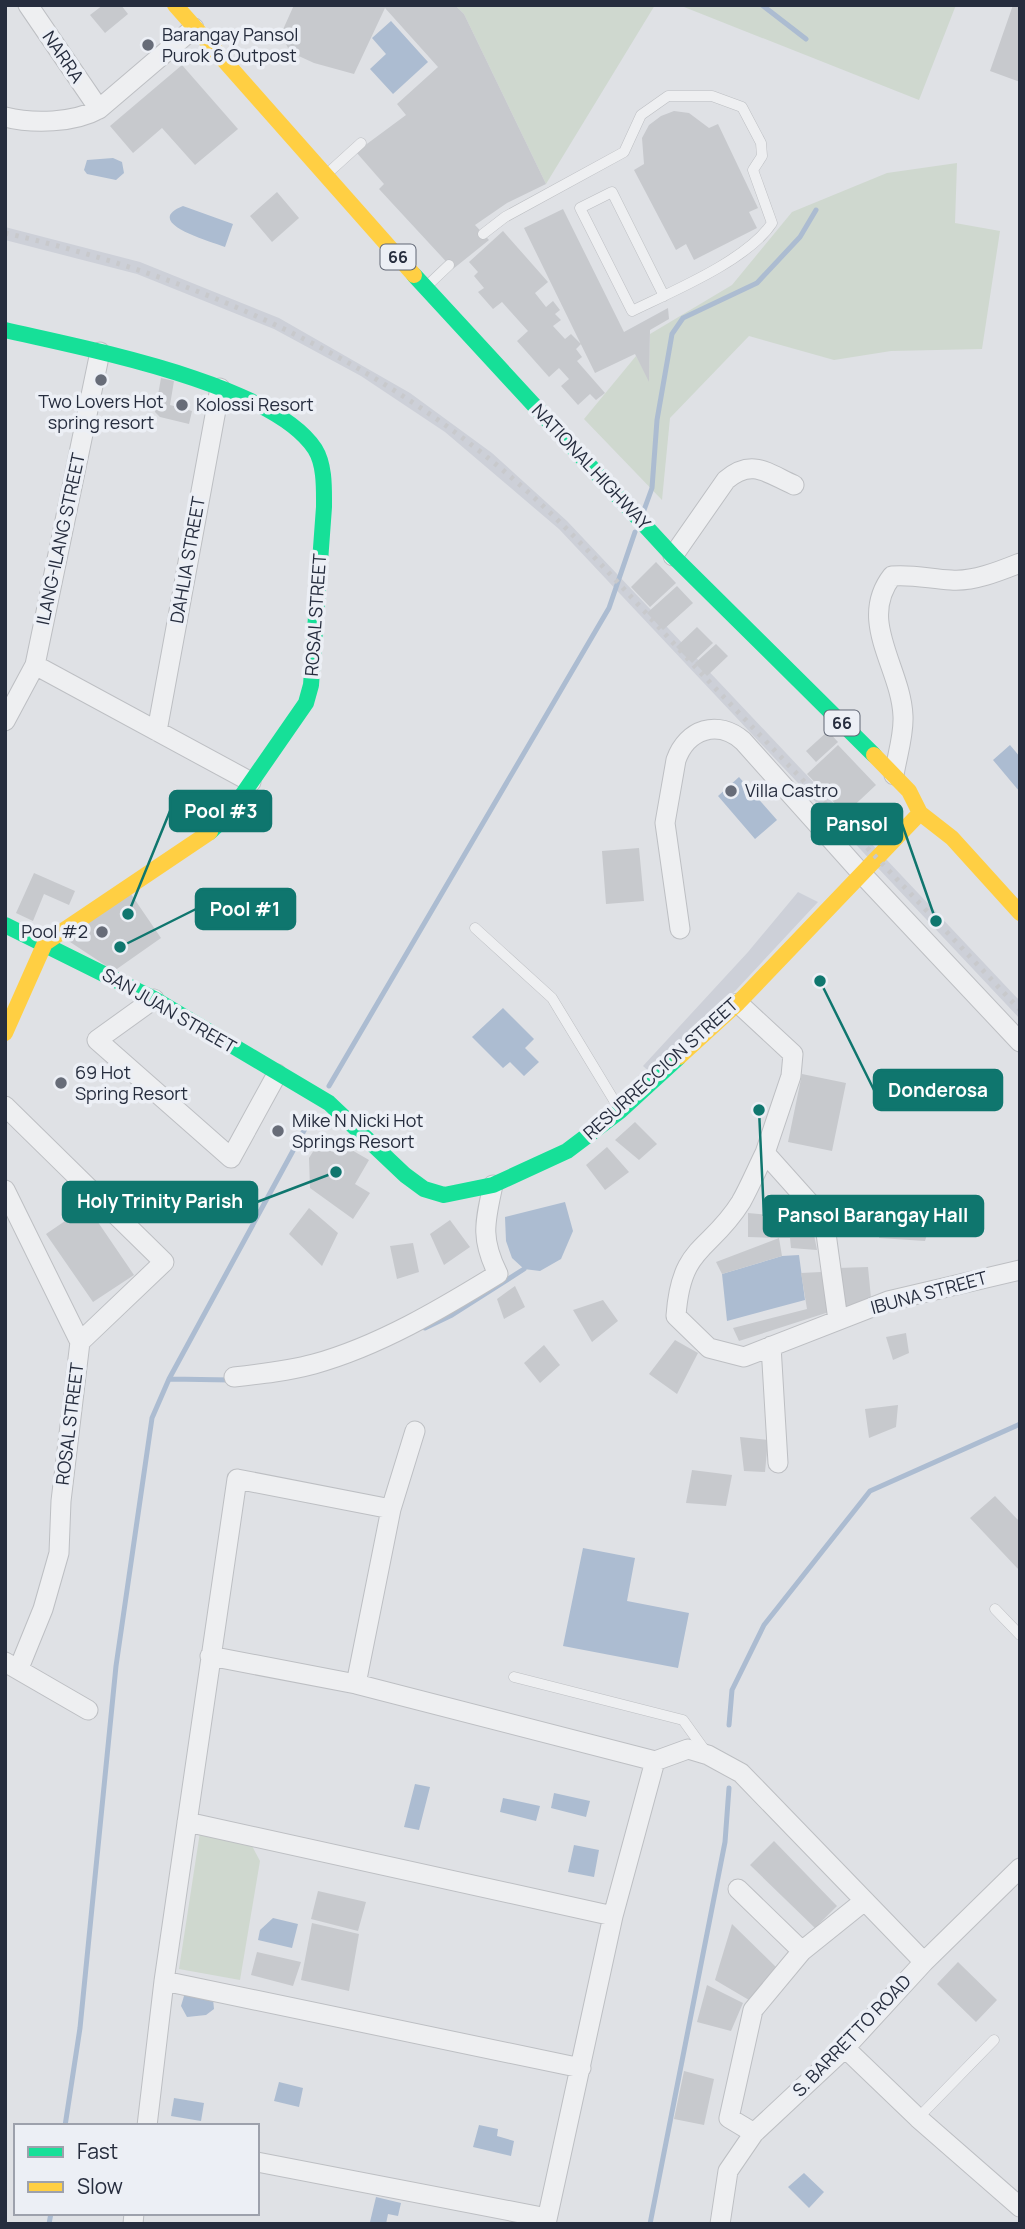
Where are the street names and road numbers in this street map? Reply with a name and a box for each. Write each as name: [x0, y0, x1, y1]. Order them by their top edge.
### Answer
street label: NARRA: [38, 26, 90, 88]
road number: 66: [380, 244, 416, 270]
street label: NATIONAL HIGHWAY: [527, 398, 657, 535]
street label: ILANG-ILANG STREET: [30, 450, 90, 627]
street label: DAHLIA STREET: [164, 494, 210, 625]
street label: ROSAL STREET: [299, 552, 331, 677]
road number: 66: [824, 710, 860, 736]
street label: SAN JUAN STREET: [98, 962, 241, 1058]
street label: RESURRECCION STREET: [578, 992, 743, 1144]
street label: IBUNA STREET: [868, 1265, 990, 1319]
street label: ROSAL STREET: [50, 1361, 88, 1486]
street label: S. BARRETTO ROAD: [787, 1969, 916, 2102]

